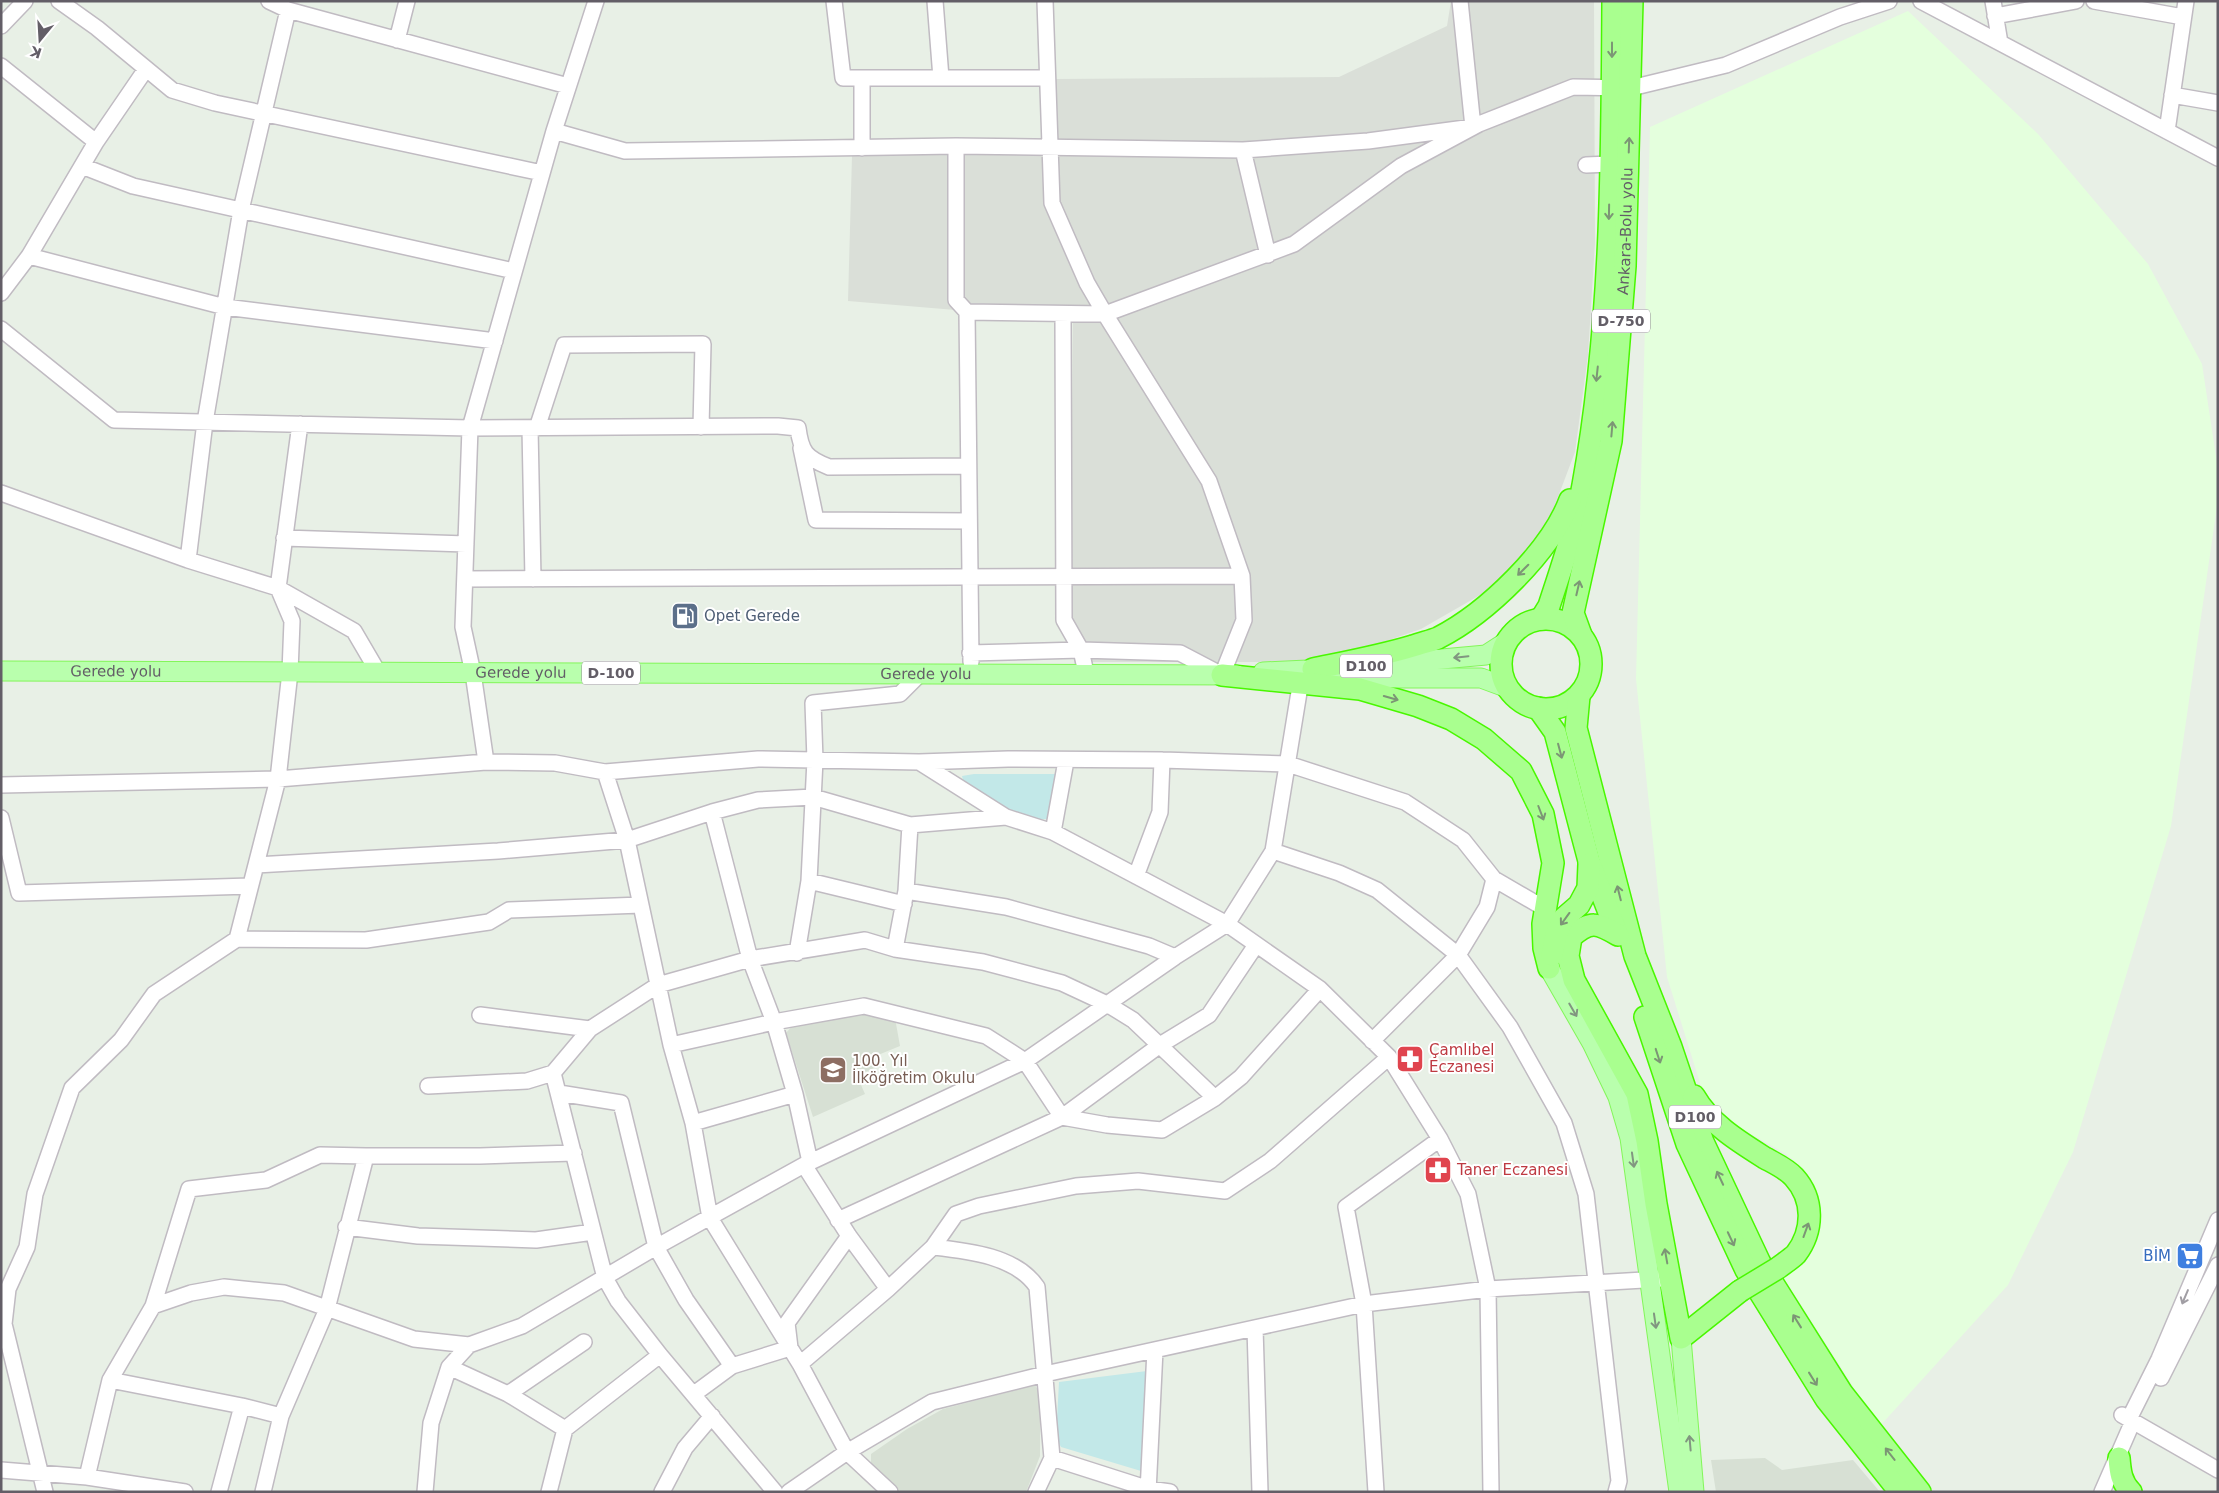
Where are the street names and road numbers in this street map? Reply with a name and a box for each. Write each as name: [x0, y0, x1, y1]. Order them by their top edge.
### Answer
street label: Ankara-Bolu yolu: [1614, 167, 1637, 295]
road number: D-750: [1592, 310, 1650, 332]
road number: D100: [1340, 654, 1392, 678]
road number: D-100: [582, 661, 640, 684]
street label: Gerede yolu: [70, 662, 162, 681]
street label: Gerede yolu: [475, 664, 567, 682]
street label: Gerede yolu: [880, 665, 972, 683]
road number: D100: [1669, 1106, 1721, 1128]

